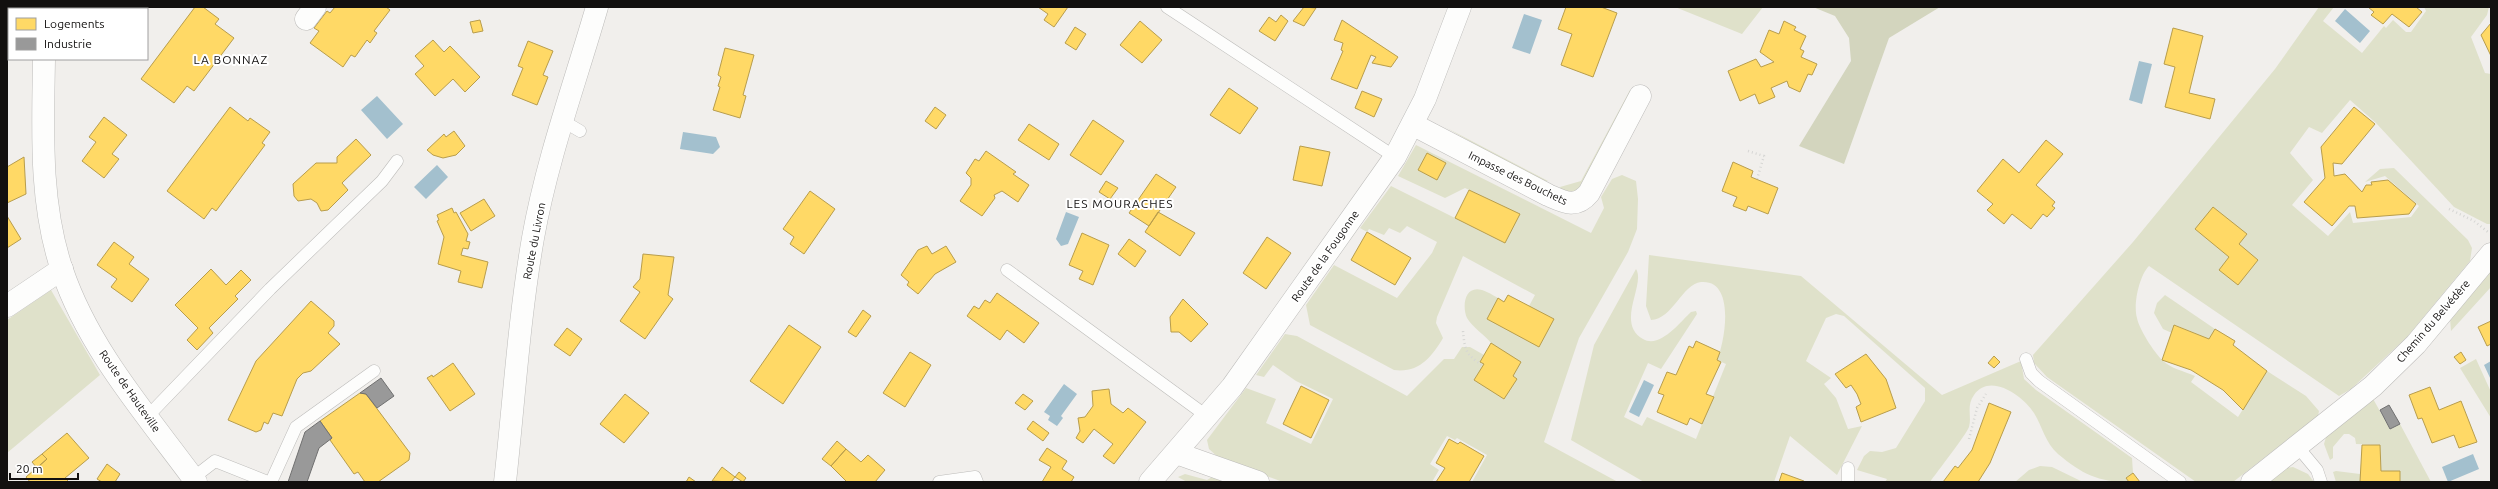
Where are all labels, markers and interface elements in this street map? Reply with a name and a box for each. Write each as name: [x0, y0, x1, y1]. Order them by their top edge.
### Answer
legend: [8, 8, 148, 60]
text: Logements: [44, 17, 104, 30]
text: Industrie: [44, 37, 92, 50]
district label: LA BONNAZ: [194, 53, 268, 66]
street label: Impasse des Bouchets: [1467, 149, 1570, 207]
district label: LES MOURACHES: [1066, 197, 1174, 210]
street label: Route du Livron: [521, 201, 547, 281]
street label: Route de la Fougonne: [1289, 208, 1361, 304]
street label: Chemin du Belvédère: [2394, 277, 2472, 365]
street label: Route de Hauteville: [97, 348, 163, 434]
scale bar: [10, 455, 78, 481]
text: 20 m: [16, 462, 43, 475]

